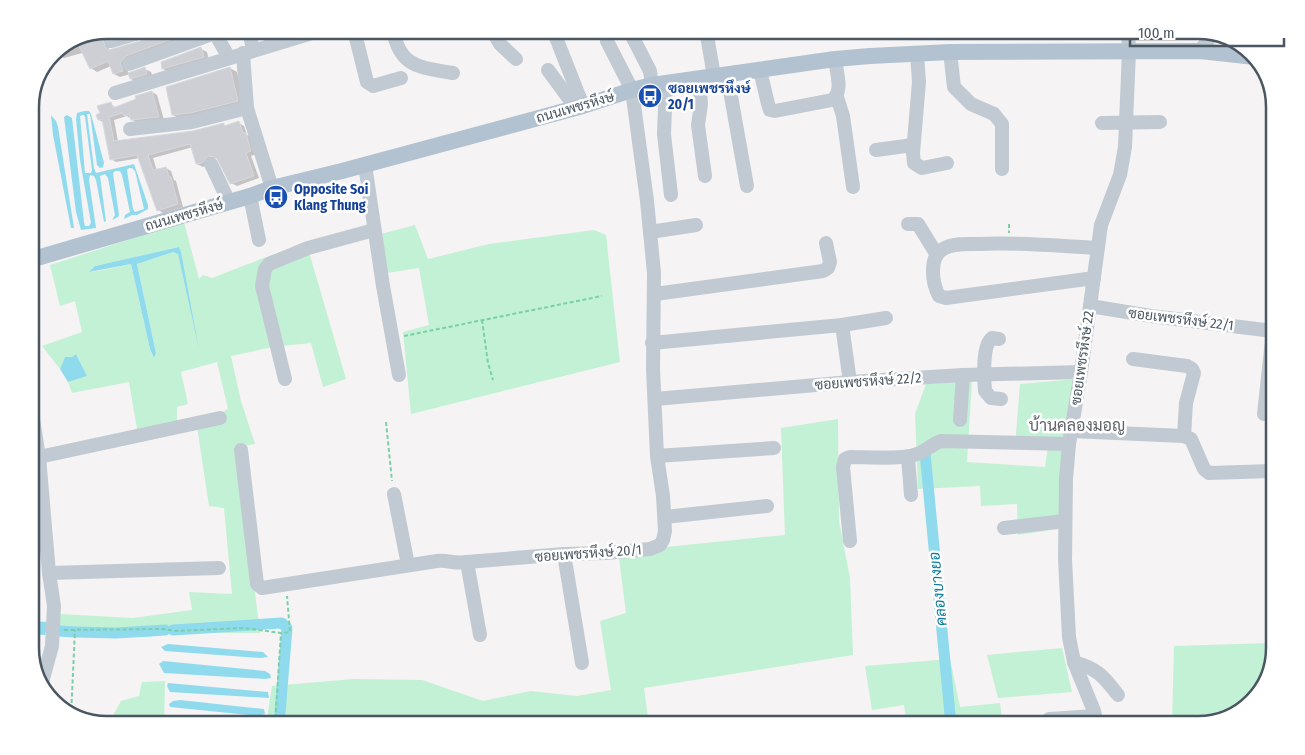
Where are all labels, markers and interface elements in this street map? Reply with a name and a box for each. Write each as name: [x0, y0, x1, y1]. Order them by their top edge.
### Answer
scale bar: [1130, 15, 1284, 47]
text: 100 m: [1138, 24, 1175, 42]
place label: ซอยเพชรหึงษ์ 20/1: [667, 79, 752, 113]
bus stop icon: ซอยเพชรหึงษ์ 20/1: [637, 83, 663, 109]
street label: ถนนเพชรหึงษ์: [534, 87, 617, 127]
place label: Opposite Soi Klang Thung: [294, 181, 369, 214]
bus stop icon: Opposite Soi Klang Thung: [263, 184, 289, 210]
street label: ถนนเพชรหึงษ์: [143, 195, 226, 235]
street label: ซอยเพชรหึงษ์ 22/1: [1127, 304, 1235, 334]
street label: ซอยเพชรหึงษ์ 22: [1066, 310, 1098, 406]
street label: ซอยเพชรหึงษ์ 22/2: [814, 368, 922, 394]
district label: บ้านคลองมอญ: [1029, 415, 1125, 435]
street label: ซอยเพชรหึงษ์ 20/1: [534, 540, 642, 566]
water label: คลองบางยอ: [925, 551, 951, 627]

